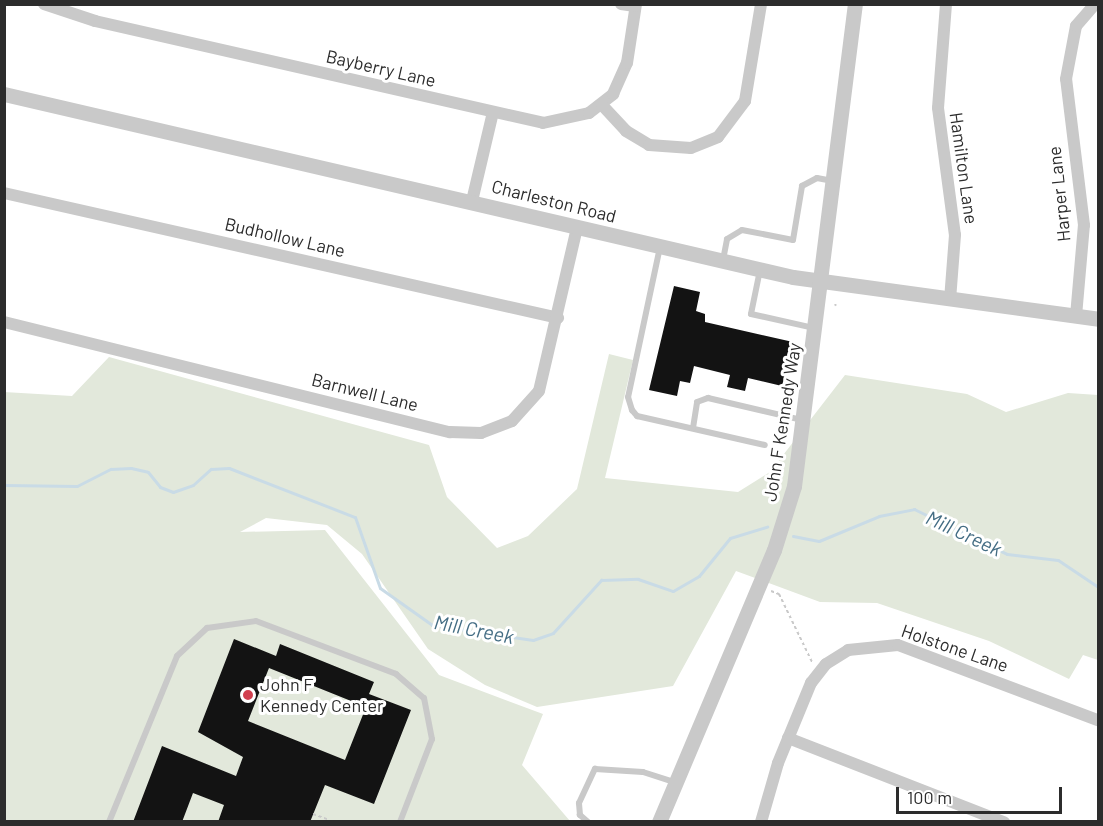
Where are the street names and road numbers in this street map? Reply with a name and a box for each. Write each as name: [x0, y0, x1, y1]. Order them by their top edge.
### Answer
street label: Bayberry Lane: [324, 45, 438, 91]
street label: Hamilton Lane: [945, 111, 983, 225]
street label: Harper Lane: [1043, 145, 1075, 243]
street label: Charleston Road: [489, 175, 619, 227]
street label: Budhollow Lane: [223, 213, 347, 261]
street label: John F Kennedy Way: [759, 341, 805, 503]
street label: Barnwell Lane: [309, 368, 421, 416]
street label: Holstone Lane: [899, 620, 1011, 676]

